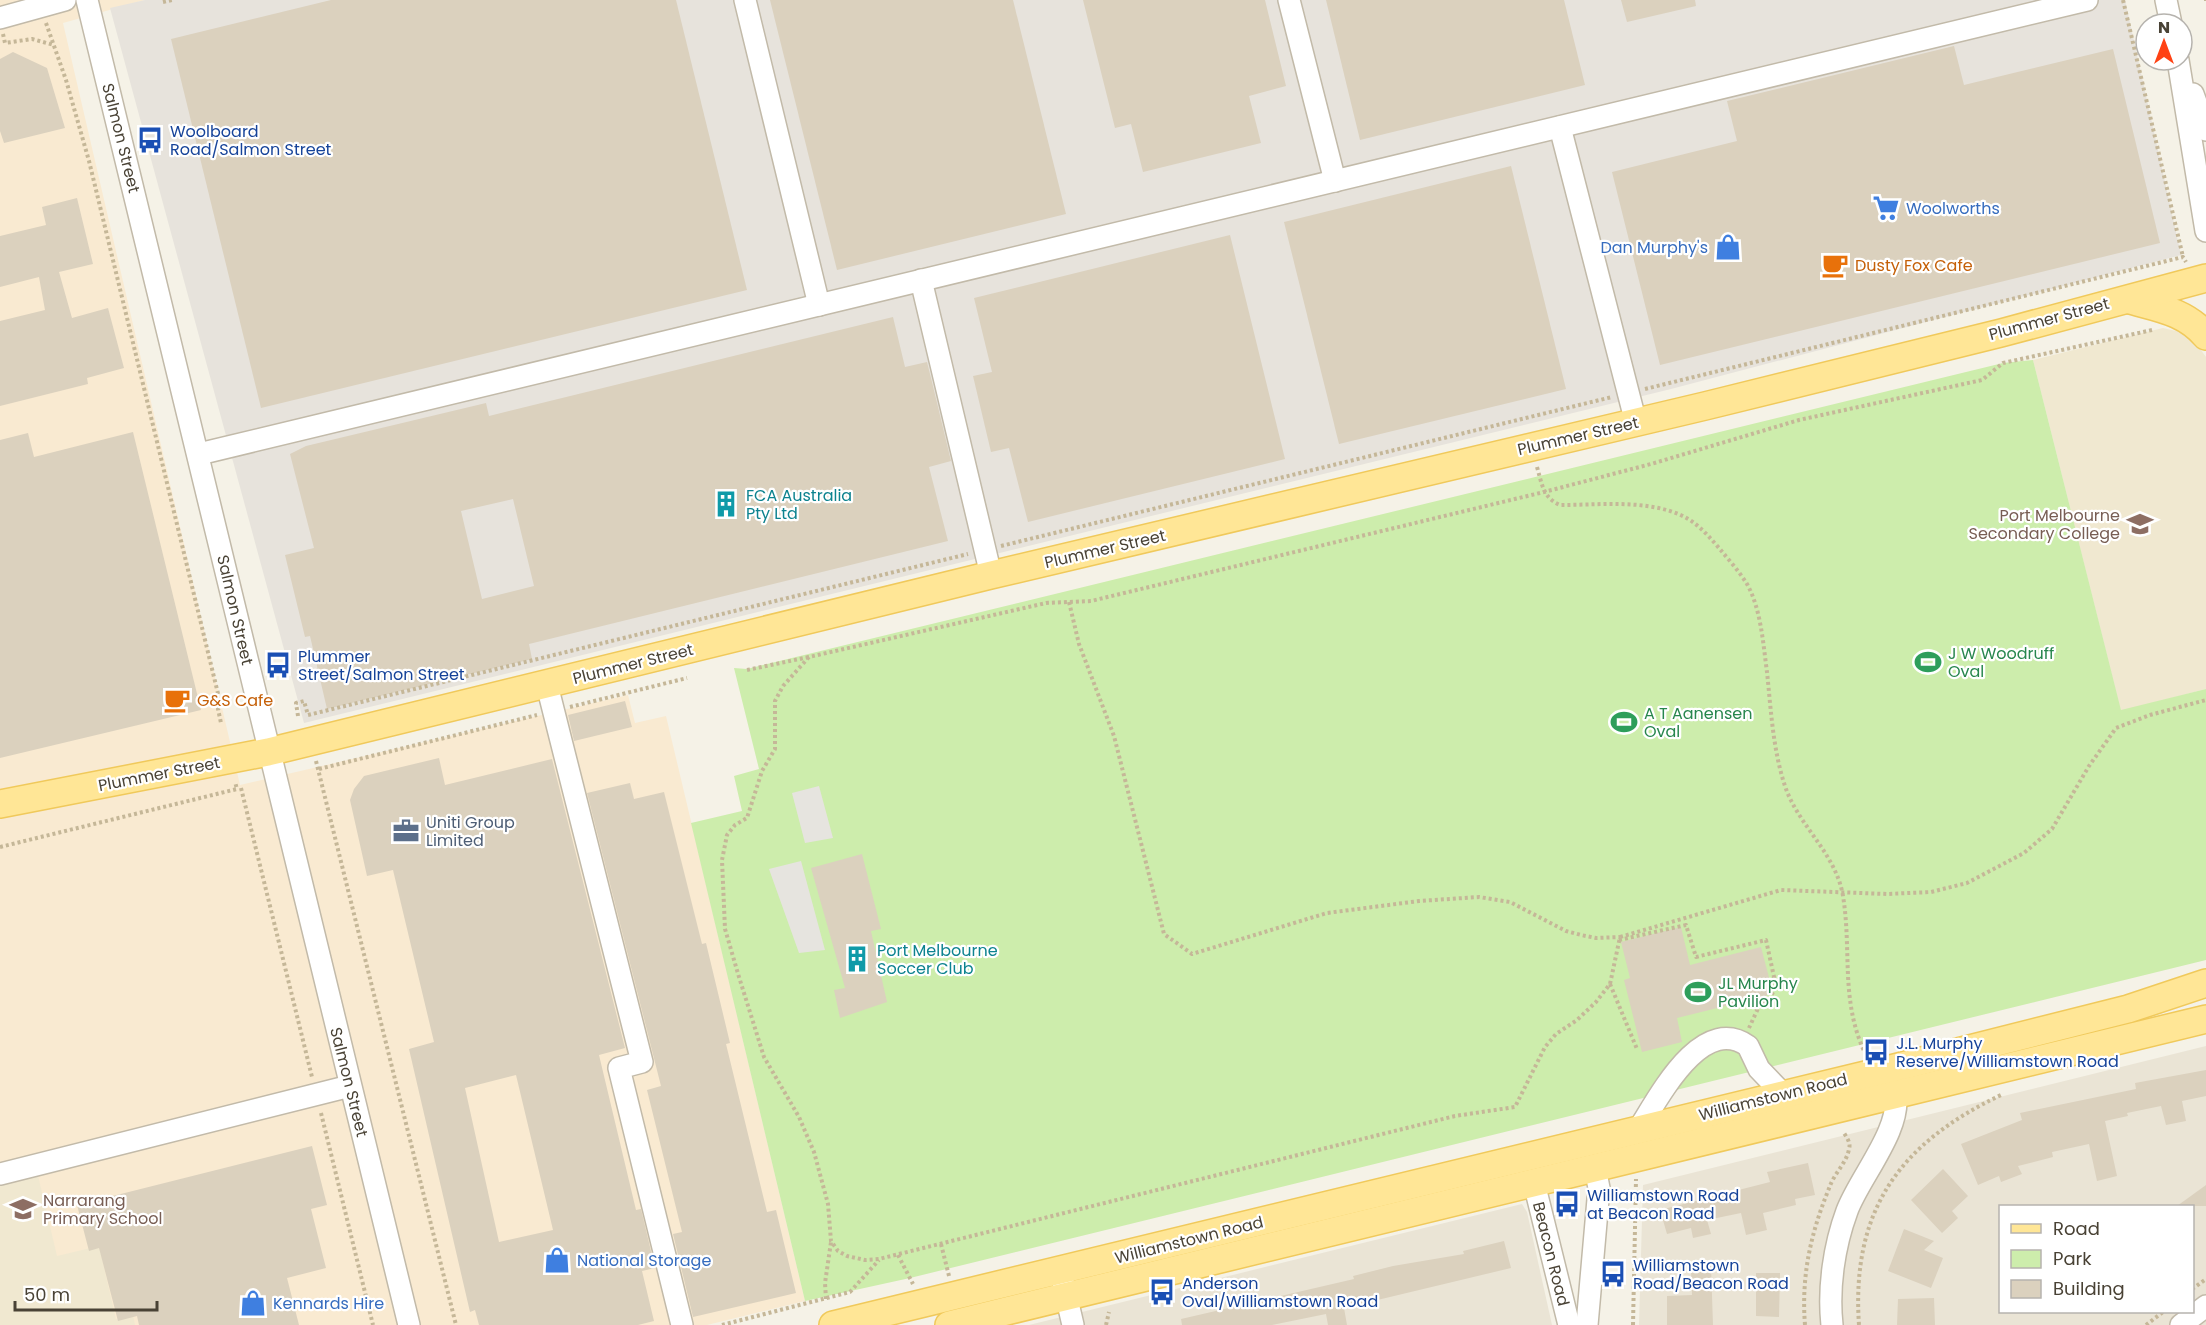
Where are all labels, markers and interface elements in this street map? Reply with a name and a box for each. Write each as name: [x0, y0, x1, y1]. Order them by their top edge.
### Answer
north arrow: [2134, 12, 2194, 72]
text: N: [2158, 16, 2170, 39]
street label: Salmon Street: [96, 81, 146, 195]
place label: Woolboard Road/Salmon Street: [170, 120, 332, 161]
bus stop icon: Woolboard Road/Salmon Street: [135, 125, 165, 155]
supermarket icon: Woolworths: [1871, 193, 1901, 223]
place label: Woolworths: [1906, 197, 2000, 220]
shop icon: Dan Murphy's: [1713, 232, 1743, 262]
place label: Dan Murphy's: [1600, 236, 1708, 259]
cafe icon: Dusty Fox Cafe: [1820, 250, 1850, 280]
place label: Dusty Fox Cafe: [1855, 254, 1973, 277]
street label: Plummer Street: [1986, 292, 2112, 346]
street label: Plummer Street: [1515, 411, 1641, 461]
place label: FCA Australia Pty Ltd: [746, 484, 852, 525]
building icon: FCA Australia Pty Ltd: [711, 489, 741, 519]
place label: Port Melbourne Secondary College: [1968, 504, 2120, 545]
school or university icon: Port Melbourne Secondary College: [2125, 509, 2155, 539]
street label: Plummer Street: [1042, 524, 1168, 574]
street label: Salmon Street: [211, 553, 259, 667]
street label: Plummer Street: [570, 638, 696, 690]
place label: J W Woodruff Oval: [1948, 642, 2054, 683]
place label: Plummer Street/Salmon Street: [298, 645, 465, 686]
sports icon: J W Woodruff Oval: [1913, 647, 1943, 677]
bus stop icon: Plummer Street/Salmon Street: [263, 650, 293, 680]
cafe icon: G&S Cafe: [162, 685, 192, 715]
place label: G&S Cafe: [197, 689, 273, 712]
place label: A T Aanensen Oval: [1644, 702, 1753, 743]
sports icon: A T Aanensen Oval: [1609, 707, 1639, 737]
street label: Plummer Street: [96, 751, 222, 797]
place label: Uniti Group Limited: [426, 811, 515, 852]
office icon: Uniti Group Limited: [391, 816, 421, 846]
place label: Port Melbourne Soccer Club: [877, 939, 998, 980]
building icon: Port Melbourne Soccer Club: [842, 944, 872, 974]
place label: JL Murphy Pavilion: [1718, 972, 1798, 1013]
sports icon: JL Murphy Pavilion: [1683, 977, 1713, 1007]
street label: Salmon Street: [324, 1025, 374, 1139]
place label: J.L. Murphy Reserve/Williamstown Road: [1896, 1032, 2119, 1073]
bus stop icon: J.L. Murphy Reserve/Williamstown Road: [1861, 1037, 1891, 1067]
street label: Williamstown Road: [1696, 1067, 1850, 1127]
place label: Williamstown Road at Beacon Road: [1587, 1184, 1739, 1225]
place label: Narrarang Primary School: [43, 1189, 162, 1230]
bus stop icon: Williamstown Road at Beacon Road: [1552, 1189, 1582, 1219]
school or university icon: Narrarang Primary School: [8, 1194, 38, 1224]
street label: Beacon Road: [1527, 1199, 1575, 1309]
legend: [1999, 1205, 2194, 1313]
street label: Williamstown Road: [1112, 1210, 1266, 1270]
text: Road: [2053, 1216, 2100, 1241]
shop icon: National Storage: [542, 1245, 572, 1275]
text: Park: [2053, 1246, 2092, 1271]
place label: National Storage: [577, 1249, 711, 1272]
place label: Williamstown Road/Beacon Road: [1633, 1254, 1789, 1295]
bus stop icon: Williamstown Road/Beacon Road: [1598, 1259, 1628, 1289]
place label: Anderson Oval/Williamstown Road: [1182, 1272, 1378, 1313]
scale bar: [15, 1274, 158, 1312]
text: Building: [2053, 1276, 2125, 1301]
bus stop icon: Anderson Oval/Williamstown Road: [1147, 1277, 1177, 1307]
text: 50 m: [24, 1282, 70, 1307]
shop icon: Kennards Hire: [238, 1288, 268, 1318]
place label: Kennards Hire: [273, 1292, 384, 1315]

